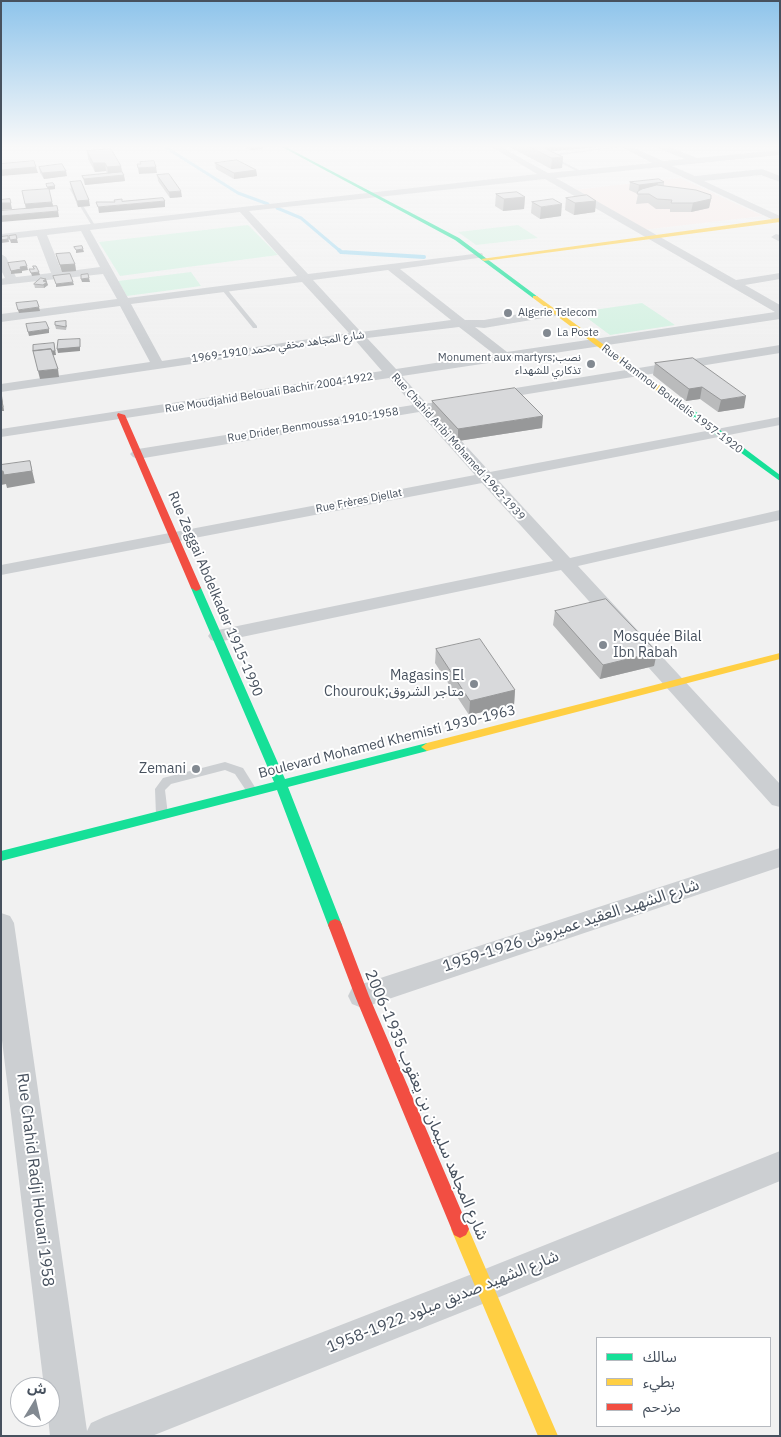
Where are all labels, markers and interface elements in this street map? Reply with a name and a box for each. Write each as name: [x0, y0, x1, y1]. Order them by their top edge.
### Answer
place label: Algerie Telecom: [518, 306, 597, 320]
marker: Algerie Telecom: [502, 307, 514, 319]
place label: La Poste: [557, 326, 599, 340]
marker: La Poste: [541, 327, 553, 339]
street label: شارع المجاهد مخفي محمد 1910-1969: [191, 328, 365, 366]
street label: Rue Hammou Boutlelis 1957-1920: [599, 342, 745, 456]
place label: Monument aux martyrs;نصب تذكاري للشهداء: [438, 351, 581, 377]
marker: Monument aux martyrs;نصب تذكاري للشهداء: [585, 358, 597, 370]
street label: Rue Moudjahid Belouali Bachir 2004-1922: [164, 370, 374, 416]
street label: Rue Chahid Aribi Mohamed 1962-1939: [388, 371, 528, 523]
street label: Rue Drider Benmoussa 1910-1958: [227, 405, 399, 445]
street label: Rue Frères Djellat: [315, 486, 403, 516]
street label: Rue Zeggai Abdelkader 1915-1990: [164, 489, 266, 699]
place label: Mosquée Bilal Ibn Rabah: [613, 629, 702, 662]
marker: Mosquée Bilal Ibn Rabah: [597, 639, 609, 651]
place label: Magasins El Chourouk;متاجر الشروق: [324, 668, 464, 700]
marker: Magasins El Chourouk;متاجر الشروق: [468, 678, 480, 690]
street label: Boulevard Mohamed Khemisti 1930-1963: [257, 702, 517, 782]
place label: Zemani: [139, 761, 186, 777]
marker: Zemani: [190, 763, 202, 775]
street label: شارع الشهيد العقيد عميروش 1926-1959: [440, 875, 702, 977]
street label: شارع المجاهد سليمان بن يعقوب 1935-2006: [360, 967, 492, 1243]
street label: Rue Chahid Radji Houari 1958: [12, 1072, 58, 1288]
street label: شارع الشهيد صديق ميلود 1922-1958: [324, 1247, 562, 1357]
legend: [596, 1337, 771, 1427]
text: سالك: [643, 1347, 677, 1366]
text: بطيء: [643, 1372, 675, 1391]
north arrow: [10, 1377, 60, 1427]
text: ش: [26, 1378, 48, 1399]
text: مزدحم: [643, 1397, 681, 1416]

